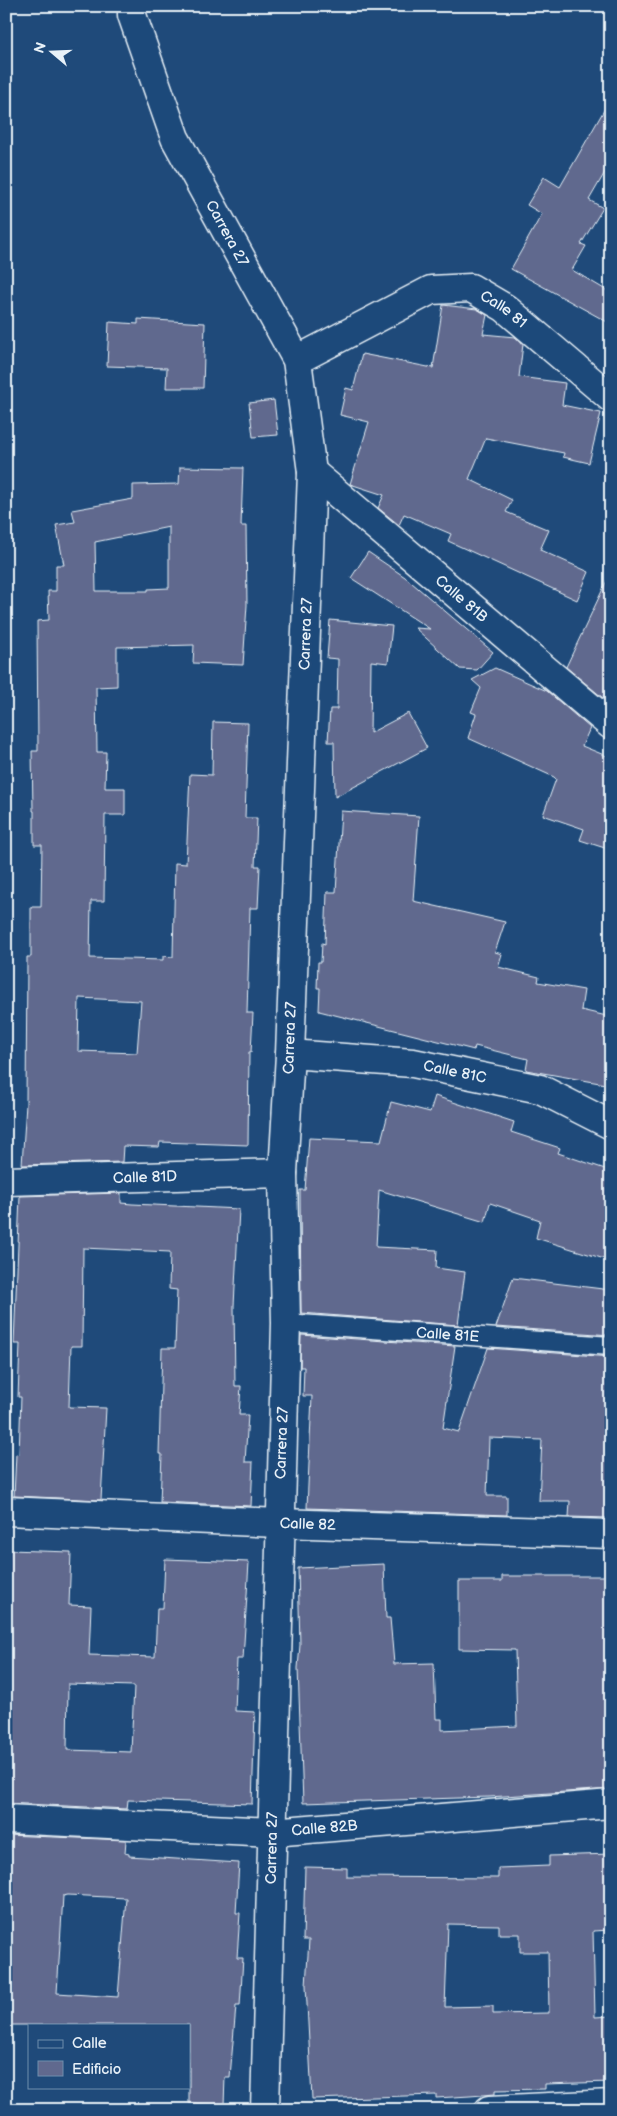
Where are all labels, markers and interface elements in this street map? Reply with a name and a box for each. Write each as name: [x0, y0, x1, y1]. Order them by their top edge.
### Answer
north arrow: [28, 28, 78, 78]
text: N: [30, 40, 50, 56]
street label: Carrera 27: [202, 197, 253, 270]
street label: Calle 81: [477, 286, 531, 332]
street label: Calle 81B: [431, 571, 492, 626]
street label: Carrera 27: [295, 597, 317, 671]
street label: Carrera 27: [279, 1001, 301, 1075]
street label: Calle 81C: [422, 1056, 488, 1087]
street label: Calle 81D: [113, 1167, 177, 1187]
street label: Calle 81E: [415, 1323, 480, 1346]
street label: Carrera 27: [271, 1406, 293, 1480]
street label: Calle 82: [279, 1514, 336, 1534]
street label: Carrera 27: [262, 1811, 282, 1884]
street label: Calle 82B: [291, 1815, 358, 1840]
legend: [28, 2024, 190, 2088]
text: Calle: [72, 2034, 107, 2053]
text: Edificio: [72, 2060, 121, 2079]

